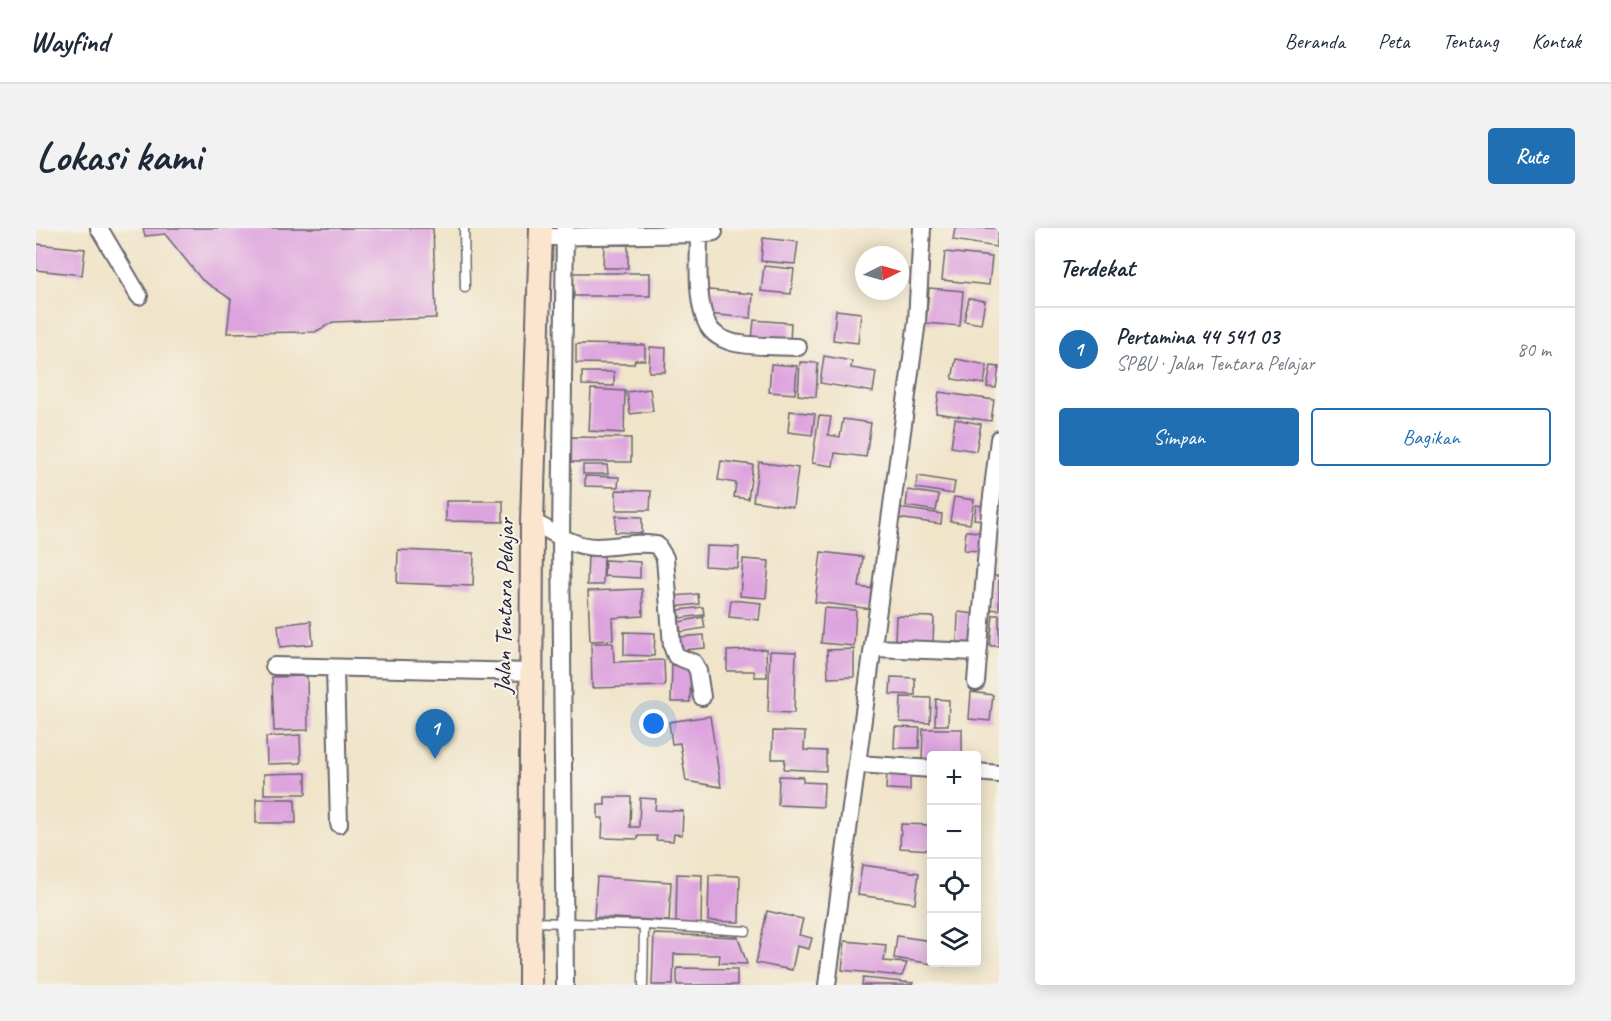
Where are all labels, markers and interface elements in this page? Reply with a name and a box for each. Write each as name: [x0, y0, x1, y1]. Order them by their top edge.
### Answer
text: Wayfind: [30, 24, 109, 59]
text: Beranda: [1285, 28, 1345, 54]
text: Peta: [1378, 28, 1409, 54]
text: Tentang: [1442, 28, 1499, 54]
text: Kontak: [1532, 28, 1581, 54]
button: Rute: [1488, 128, 1575, 184]
text: Lokasi kami: [36, 130, 202, 183]
north arrow: [855, 246, 909, 300]
text: Terdekat: [1059, 251, 1135, 284]
text: Pertamina 44 541 03: [1116, 323, 1279, 351]
text: 1: [1074, 337, 1083, 362]
text: 80 m: [1517, 337, 1551, 362]
text: SPBU · Jalan Tentara Pelajar: [1116, 351, 1314, 376]
button: Simpan: [1059, 408, 1299, 466]
button: Bagikan: [1311, 408, 1551, 466]
street label: Jalan Tentara Pelajar: [487, 516, 521, 695]
your location: [639, 709, 668, 738]
pin: 1: [416, 710, 454, 759]
map controls: [927, 751, 981, 967]
button: +: [927, 751, 981, 805]
button: −: [927, 805, 981, 859]
button: locate: [927, 859, 981, 913]
button: layers: [927, 913, 981, 967]

